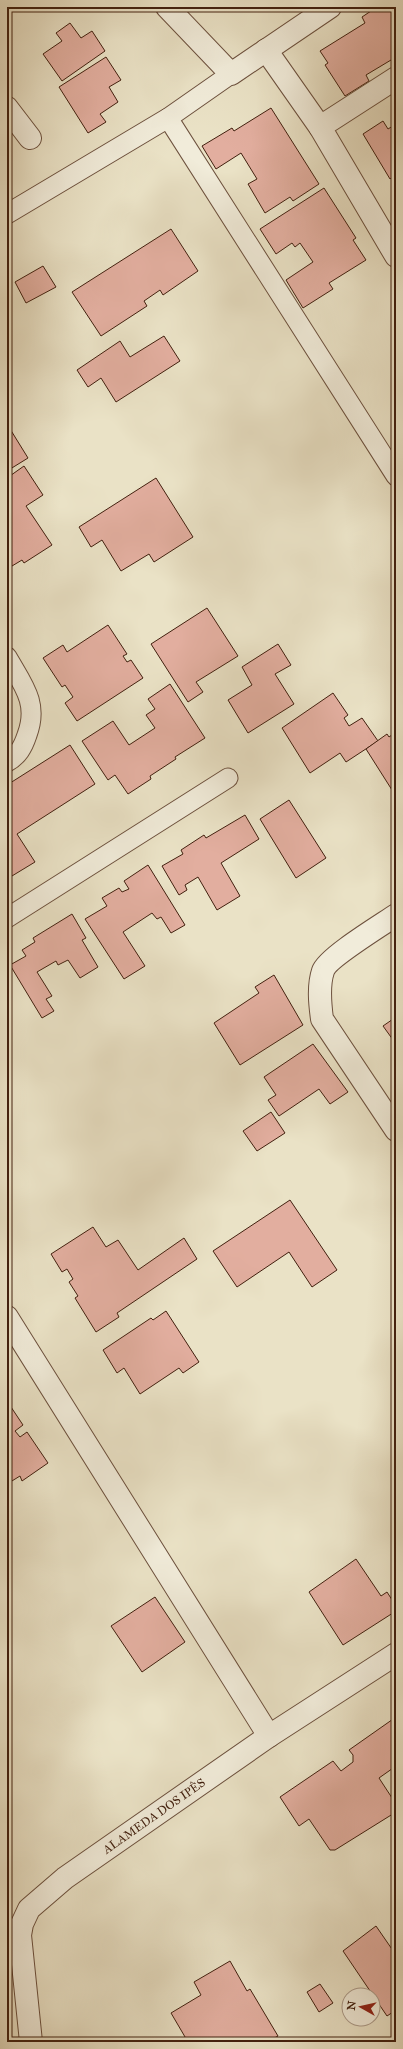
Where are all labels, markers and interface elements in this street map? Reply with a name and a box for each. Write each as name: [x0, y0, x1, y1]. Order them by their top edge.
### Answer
street label: ALAMEDA DOS IPÊS: [99, 1774, 208, 1857]
north arrow: [341, 1987, 381, 2027]
text: N: [345, 1999, 359, 2011]

